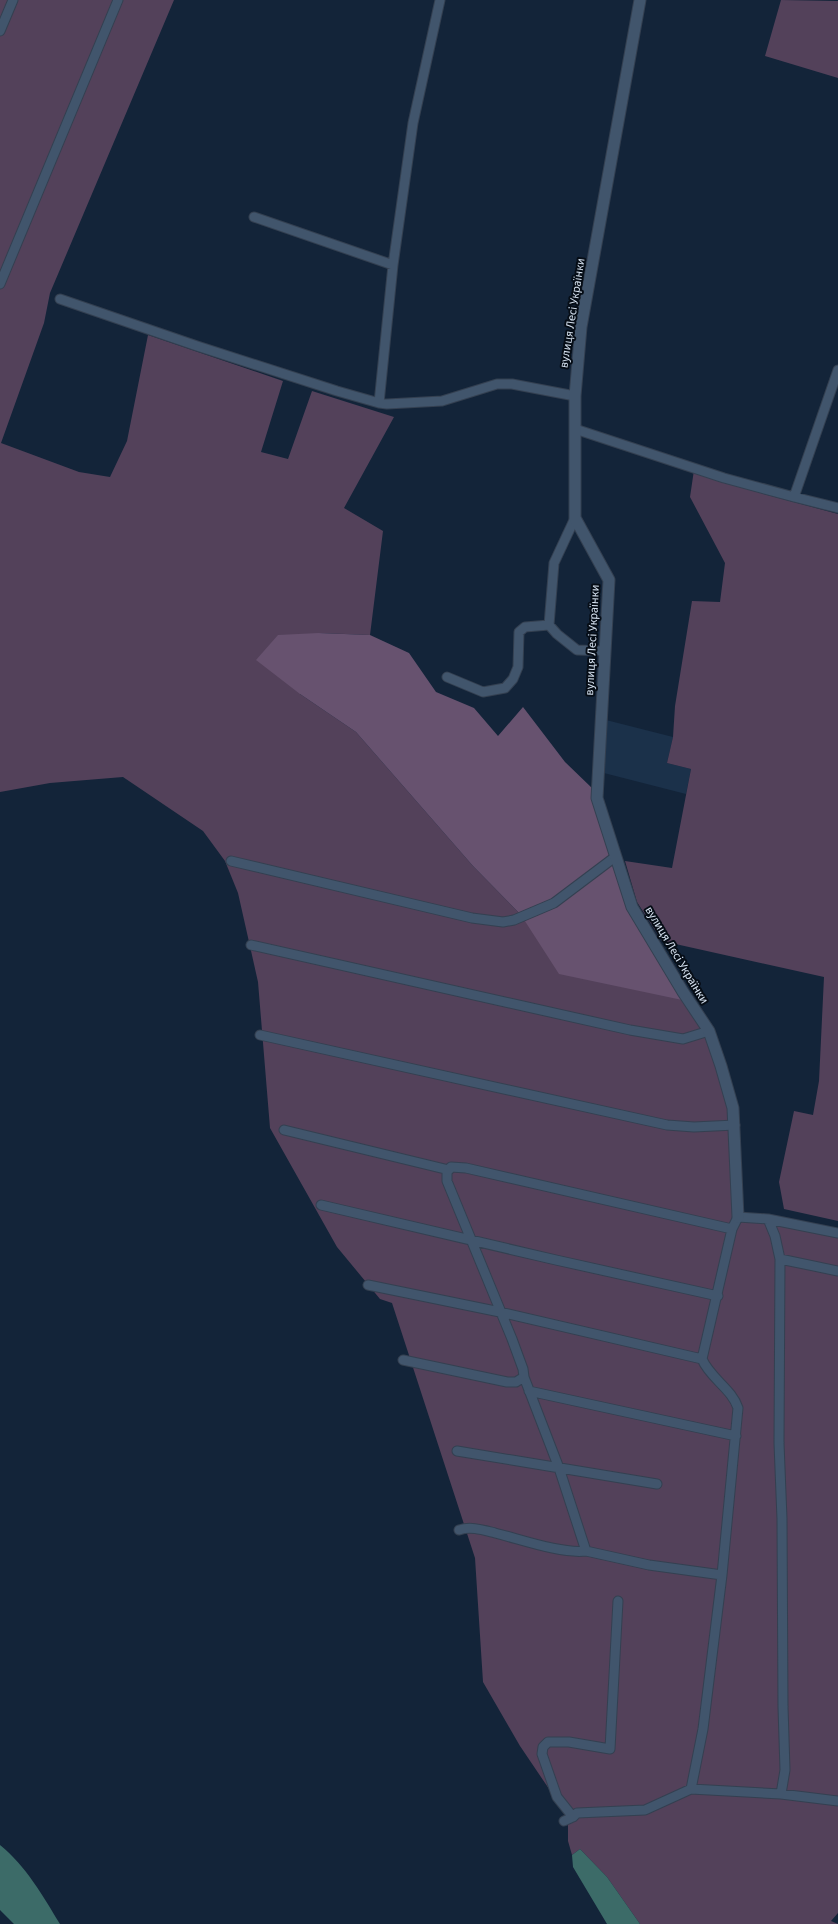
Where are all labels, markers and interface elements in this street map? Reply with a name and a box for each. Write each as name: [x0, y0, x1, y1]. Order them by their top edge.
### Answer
street label: вулиця Лесі Українки: [555, 257, 590, 369]
street label: вулиця Лесі Українки: [581, 584, 604, 696]
street label: вулиця Лесі Українки: [641, 903, 712, 1007]

